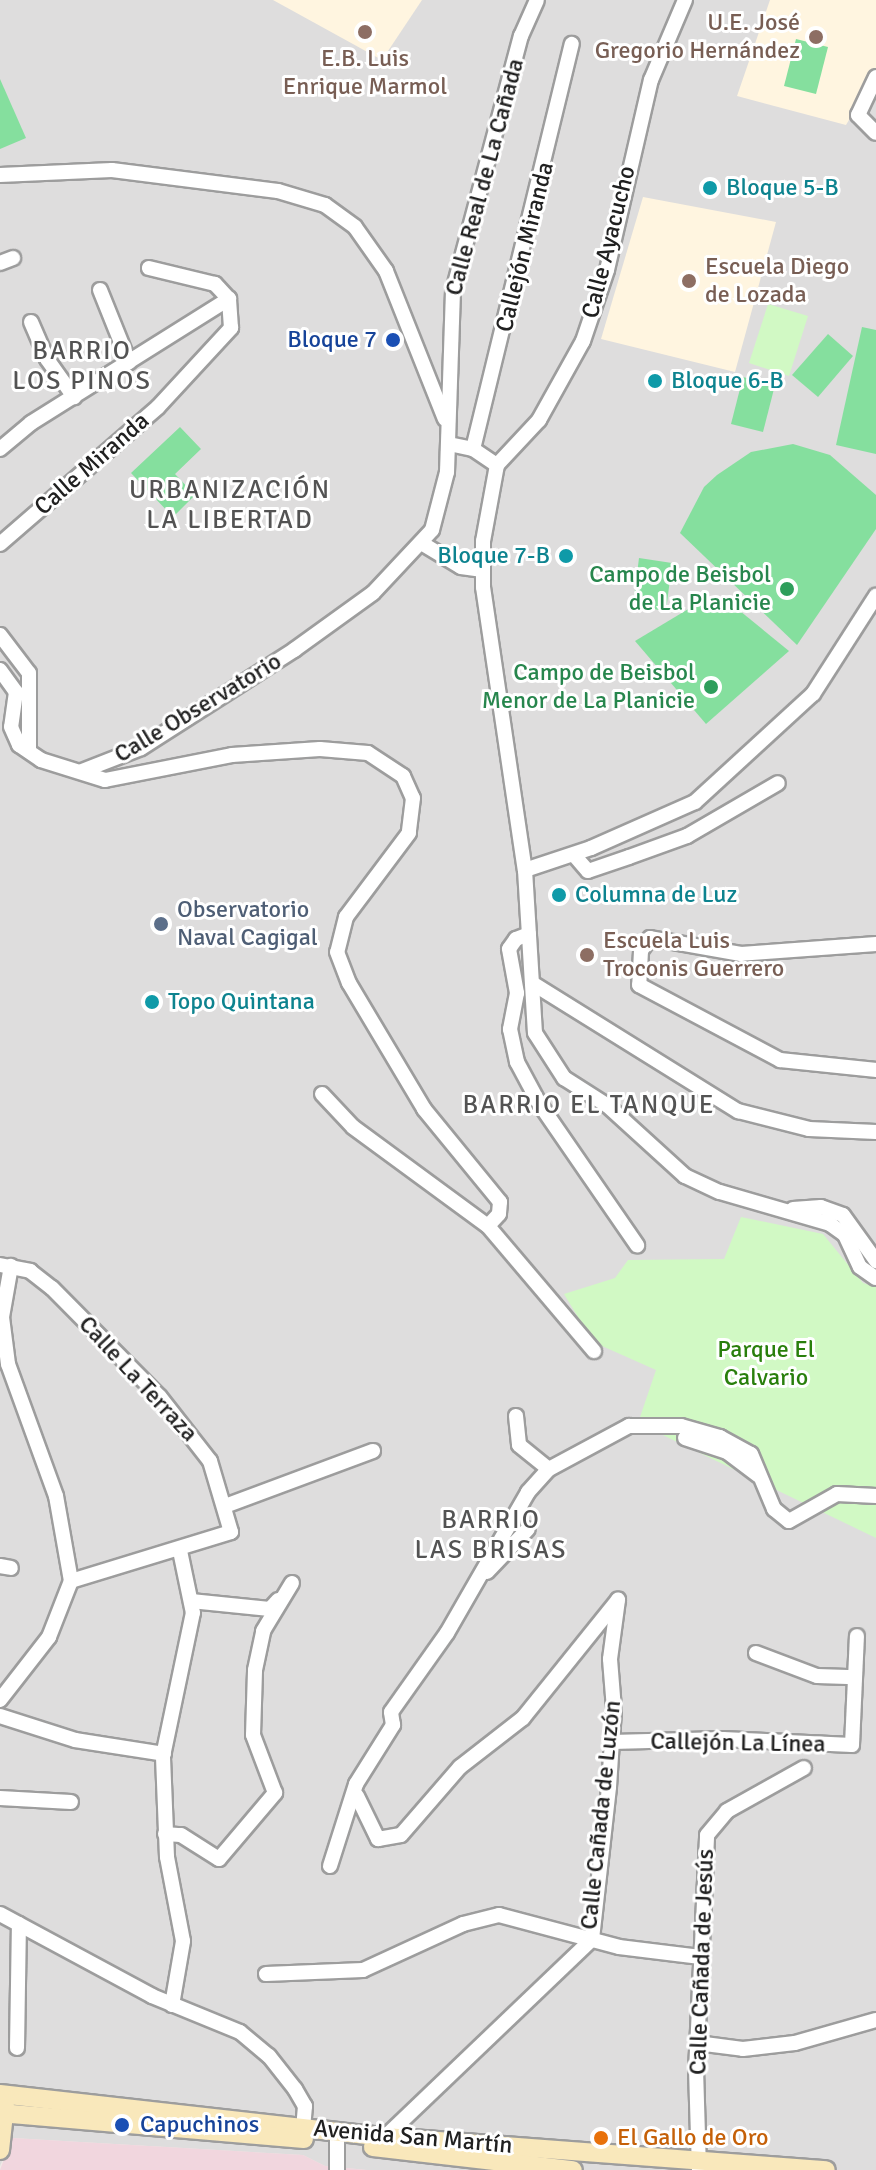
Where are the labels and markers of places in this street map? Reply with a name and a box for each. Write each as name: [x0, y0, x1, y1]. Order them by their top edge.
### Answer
place label: U.E. José Gregorio Hernández: [595, 9, 800, 65]
marker: E.B. Luis Enrique Marmol: [356, 23, 374, 41]
marker: U.E. José Gregorio Hernández: [807, 28, 825, 46]
place label: E.B. Luis Enrique Marmol: [283, 45, 447, 101]
place label: Bloque 5-B: [726, 174, 839, 202]
marker: Bloque 5-B: [701, 179, 719, 197]
place label: Escuela Diego de Lozada: [705, 253, 849, 309]
marker: Escuela Diego de Lozada: [680, 272, 698, 290]
place label: Bloque 7: [287, 326, 377, 354]
marker: Bloque 7: [384, 331, 402, 349]
place label: Bloque 6-B: [671, 367, 784, 395]
marker: Bloque 6-B: [646, 372, 664, 390]
place label: Bloque 7-B: [437, 542, 550, 570]
marker: Bloque 7-B: [557, 547, 575, 565]
place label: Campo de Beisbol de La Planicie: [589, 561, 771, 617]
marker: Campo de Beisbol de La Planicie: [778, 580, 796, 598]
place label: Campo de Beisbol Menor de La Planicie: [482, 659, 695, 715]
marker: Campo de Beisbol Menor de La Planicie: [702, 678, 720, 696]
place label: Columna de Luz: [575, 881, 737, 909]
marker: Columna de Luz: [550, 886, 568, 904]
place label: Observatorio Naval Cagigal: [177, 896, 318, 952]
marker: Observatorio Naval Cagigal: [152, 915, 170, 933]
place label: Escuela Luis Troconis Guerrero: [603, 927, 784, 983]
marker: Escuela Luis Troconis Guerrero: [578, 946, 596, 964]
place label: Topo Quintana: [168, 988, 315, 1016]
marker: Topo Quintana: [143, 993, 161, 1011]
place label: Capuchinos: [140, 2111, 259, 2139]
marker: Capuchinos: [111, 2114, 133, 2136]
place label: El Gallo de Oro: [617, 2124, 769, 2152]
marker: El Gallo de Oro: [592, 2129, 610, 2147]

